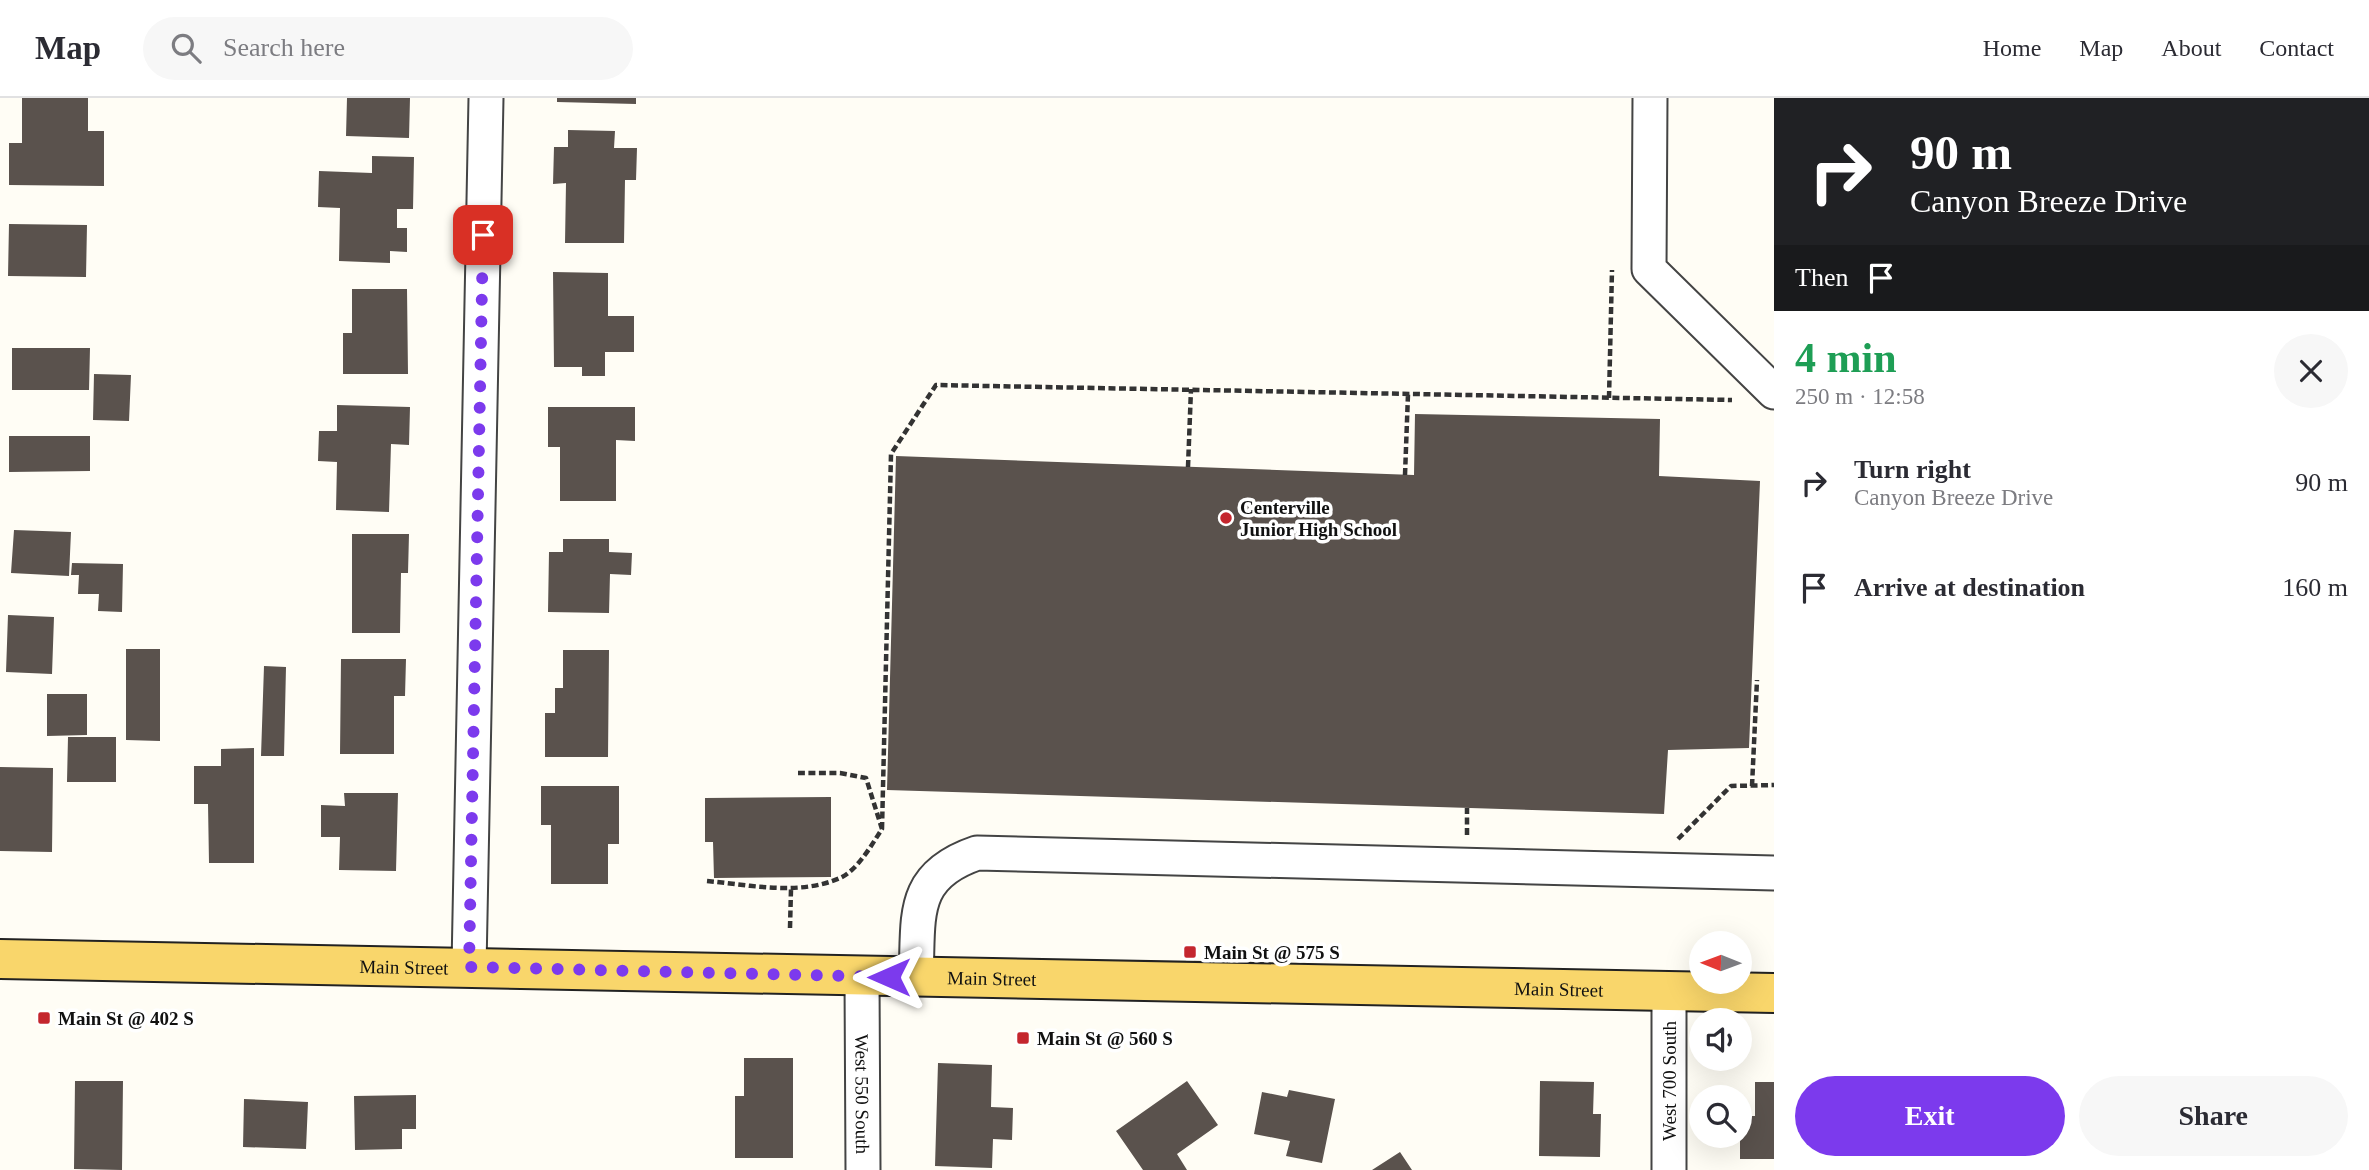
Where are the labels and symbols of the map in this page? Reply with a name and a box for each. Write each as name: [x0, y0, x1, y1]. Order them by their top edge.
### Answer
pin: [453, 205, 513, 265]
place label: Centerville Junior High School: [1240, 497, 1397, 540]
marker: Centerville Junior High School: [1218, 510, 1234, 526]
north arrow: [1689, 931, 1752, 994]
position arrow: [852, 940, 926, 1014]
place label: Main St @ 575 S: [1204, 942, 1340, 963]
marker: Main St @ 575 S: [1182, 944, 1198, 960]
street label: Main Street: [359, 955, 449, 978]
street label: Main Street: [947, 967, 1037, 989]
street label: Main Street: [1514, 978, 1604, 1000]
place label: Main St @ 402 S: [58, 1008, 194, 1029]
marker: Main St @ 402 S: [36, 1010, 52, 1026]
street label: West 700 South: [1659, 1021, 1680, 1141]
place label: Main St @ 560 S: [1037, 1028, 1173, 1049]
marker: Main St @ 560 S: [1015, 1030, 1031, 1046]
street label: West 550 South: [852, 1034, 873, 1155]

